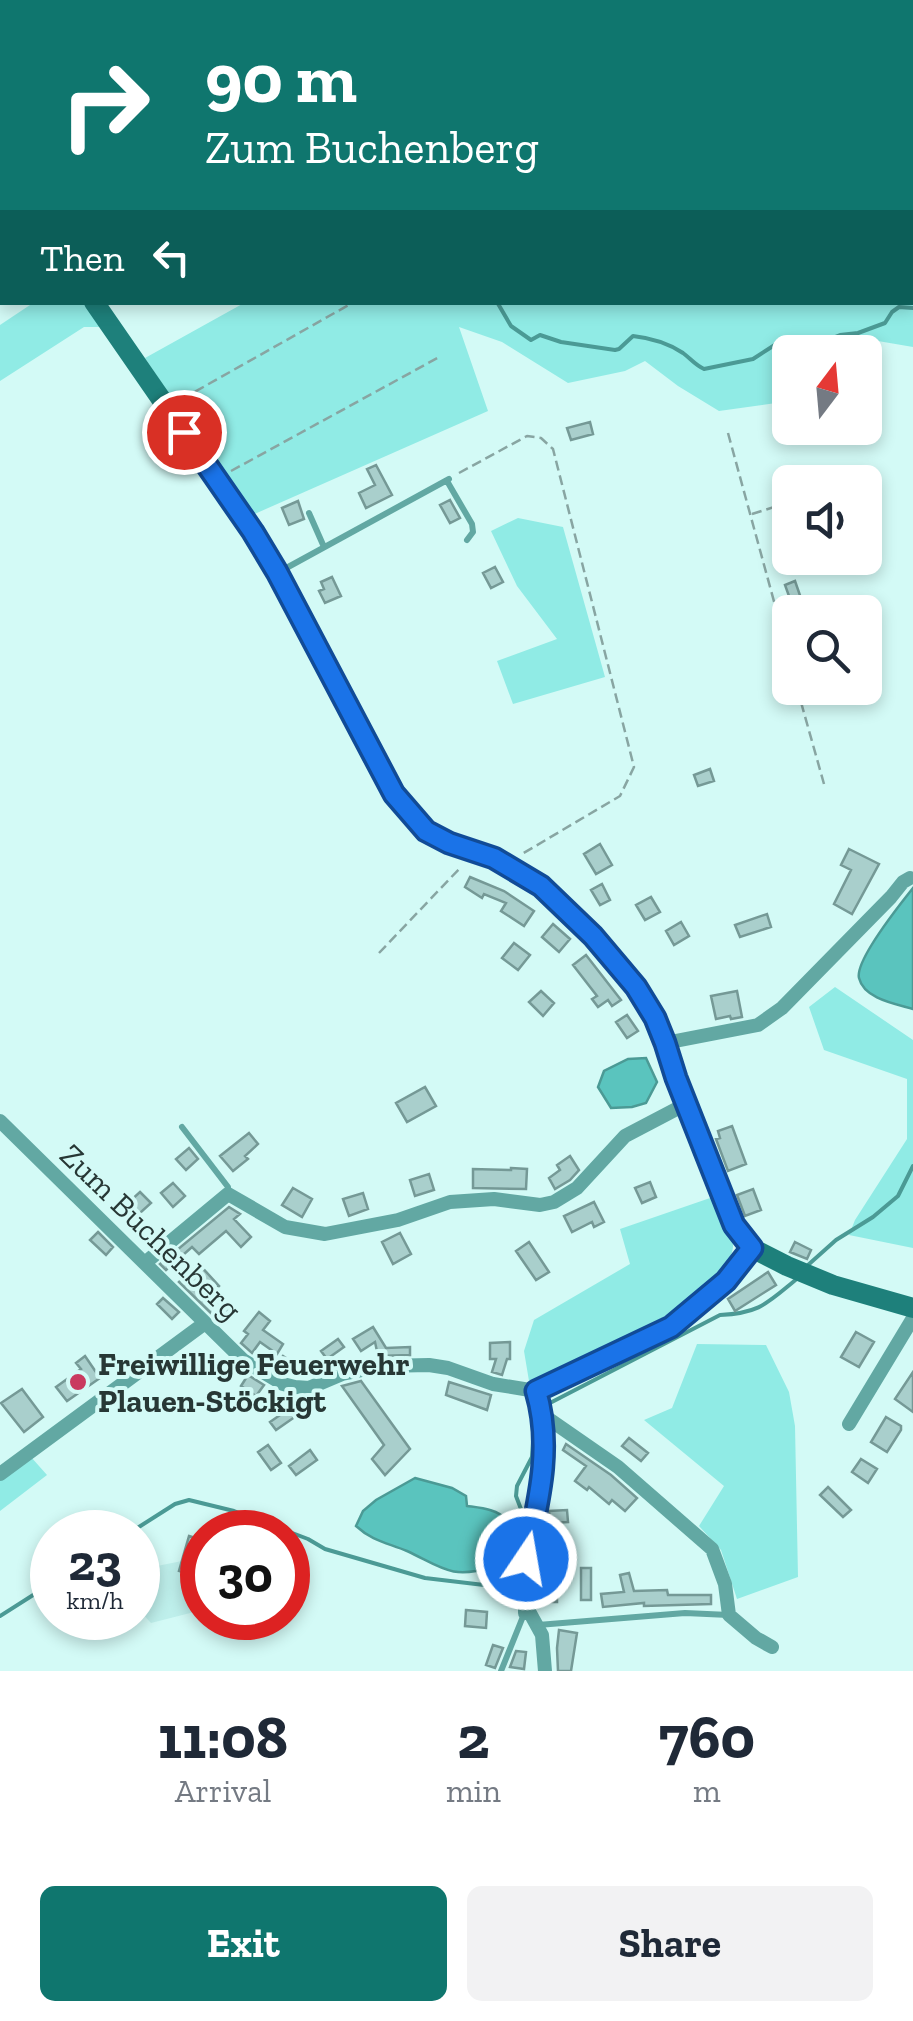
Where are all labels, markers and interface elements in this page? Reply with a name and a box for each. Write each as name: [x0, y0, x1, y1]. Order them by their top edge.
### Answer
text: 90 m: [205, 36, 357, 120]
icon: right: [40, 40, 170, 170]
text: Zum Buchenberg: [205, 121, 539, 175]
icon: left: [144, 230, 199, 285]
text: Then: [40, 235, 124, 281]
north arrow: [772, 335, 882, 445]
map controls: [772, 335, 882, 705]
pin: [142, 390, 227, 475]
icon: arrive: [157, 405, 212, 460]
button: sound: [772, 465, 882, 575]
button: search: [772, 595, 882, 705]
street label: Zum Buchenberg: [52, 1136, 250, 1328]
place label: Freiwillige Feuerwehr Plauen-Stöckigt: [98, 1345, 410, 1420]
marker: Freiwillige Feuerwehr Plauen-Stöckigt: [67, 1371, 89, 1393]
position arrow: [474, 1507, 578, 1611]
speed limit sign: 30: [180, 1510, 310, 1640]
text: 23: [68, 1533, 122, 1593]
text: km/h: [66, 1585, 124, 1615]
text: 11:08: [158, 1701, 288, 1773]
text: 2: [457, 1701, 490, 1773]
text: 760: [659, 1701, 755, 1773]
text: Arrival: [175, 1772, 271, 1810]
text: min: [446, 1772, 501, 1810]
text: m: [693, 1772, 721, 1810]
button: Exit: [40, 1886, 447, 2001]
button: Share: [467, 1886, 873, 2001]

